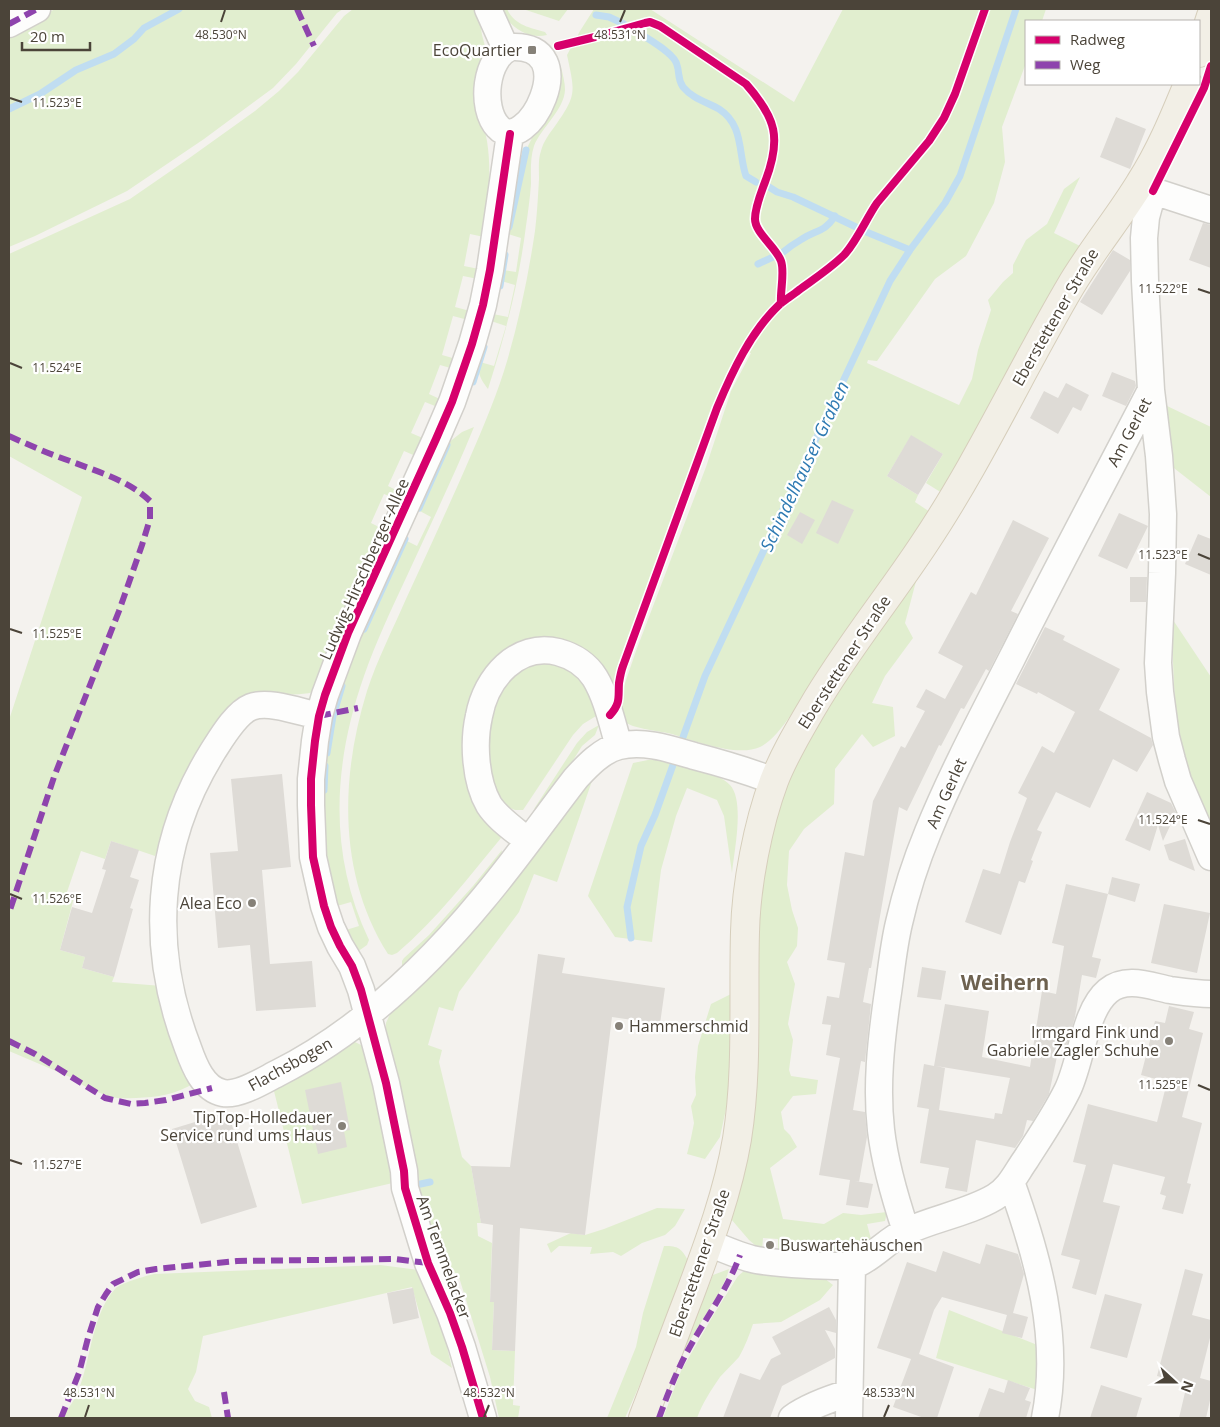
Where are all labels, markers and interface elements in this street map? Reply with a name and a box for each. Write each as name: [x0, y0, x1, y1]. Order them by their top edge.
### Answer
scale bar: [22, 20, 90, 52]
legend: [1025, 20, 1200, 85]
text: 20 m: [30, 26, 65, 46]
text: 48.530°N: [195, 26, 247, 43]
text: 48.531°N: [594, 26, 646, 43]
text: Radweg: [1070, 29, 1125, 49]
place label: EcoQuartier: [433, 39, 522, 61]
marker: EcoQuartier: [526, 44, 538, 56]
text: Weg: [1070, 54, 1100, 74]
text: 11.523°E: [32, 94, 82, 111]
street label: Eberstettener Straße: [1007, 244, 1103, 390]
text: 11.522°E: [1138, 280, 1188, 297]
text: 11.524°E: [32, 359, 82, 376]
water label: Schindelhauser Graben: [754, 377, 854, 555]
street label: Am Gerlet: [1102, 393, 1156, 470]
street label: Ludwig-Hirschberger-Allee: [314, 475, 414, 663]
text: 11.523°E: [1138, 546, 1188, 563]
street label: Eberstettener Straße: [792, 591, 896, 733]
text: 11.525°E: [32, 625, 82, 642]
street label: Am Gerlet: [921, 754, 971, 832]
text: 11.524°E: [1138, 811, 1188, 828]
text: 11.526°E: [32, 890, 82, 907]
place label: Alea Eco: [180, 892, 242, 914]
marker: Alea Eco: [246, 897, 258, 909]
district label: Weihern: [961, 968, 1049, 996]
place label: Hammerschmid: [629, 1015, 749, 1037]
marker: Hammerschmid: [613, 1020, 625, 1032]
place label: Irmgard Fink und Gabriele Zagler Schuhe: [987, 1021, 1159, 1061]
street label: Flachsbogen: [244, 1032, 336, 1096]
marker: Irmgard Fink und Gabriele Zagler Schuhe: [1163, 1035, 1175, 1047]
text: 11.525°E: [1138, 1076, 1188, 1093]
place label: TipTop-Holledauer Service rund ums Haus: [160, 1106, 332, 1146]
marker: TipTop-Holledauer Service rund ums Haus: [336, 1120, 348, 1132]
text: 11.527°E: [32, 1156, 82, 1173]
street label: Eberstettener Straße: [663, 1186, 735, 1340]
street label: Am Temmelacker: [411, 1192, 477, 1322]
place label: Buswartehäuschen: [780, 1234, 923, 1256]
marker: Buswartehäuschen: [764, 1239, 776, 1251]
north arrow: [1150, 1357, 1200, 1407]
text: N: [1177, 1378, 1199, 1396]
text: 48.531°N: [63, 1384, 115, 1401]
text: 48.532°N: [463, 1384, 515, 1401]
text: 48.533°N: [863, 1384, 915, 1401]

